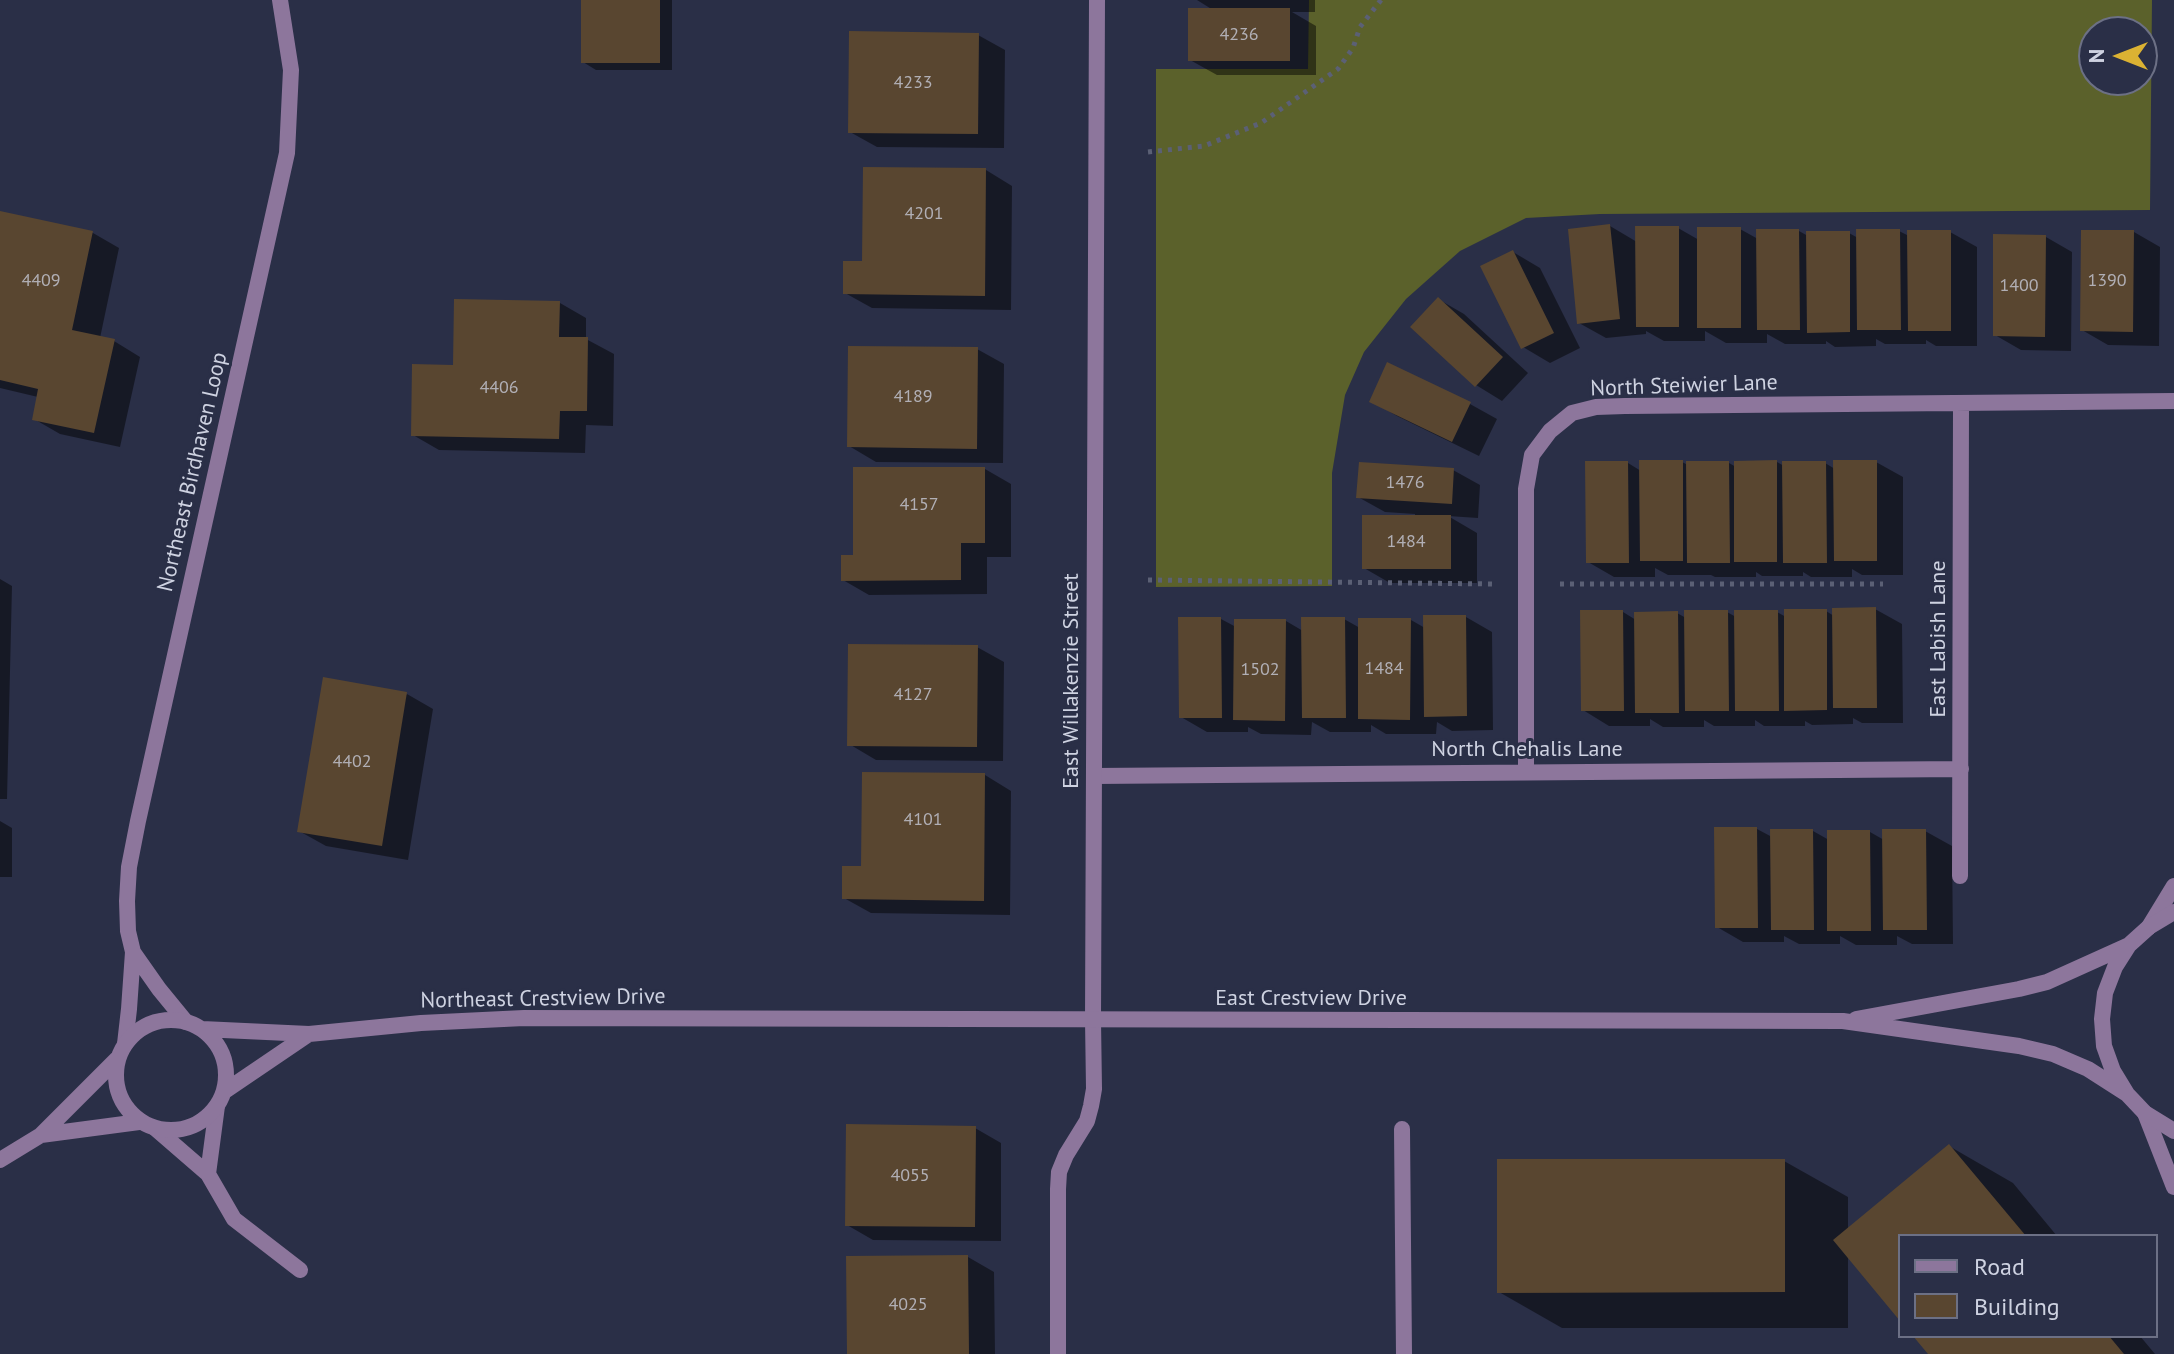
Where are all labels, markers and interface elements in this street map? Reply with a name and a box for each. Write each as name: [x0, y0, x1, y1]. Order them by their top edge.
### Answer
north arrow: [2078, 16, 2158, 96]
house number: 4236: [1219, 24, 1259, 46]
text: N: [2082, 49, 2110, 63]
house number: 4233: [893, 72, 933, 94]
house number: 4201: [904, 203, 944, 225]
house number: 4409: [21, 270, 61, 292]
house number: 1390: [2087, 270, 2127, 292]
house number: 1400: [1999, 275, 2039, 297]
street label: Northeast Birdhaven Loop: [153, 350, 233, 594]
street label: North Steiwier Lane: [1590, 370, 1778, 402]
house number: 4406: [479, 377, 519, 399]
house number: 4189: [893, 386, 933, 408]
house number: 1476: [1385, 472, 1425, 494]
house number: 4157: [899, 494, 939, 516]
house number: 1484: [1386, 531, 1426, 553]
street label: East Labish Lane: [1926, 560, 1952, 718]
street label: East Willakenzie Street: [1059, 573, 1085, 789]
house number: 1484: [1364, 658, 1404, 680]
house number: 1502: [1240, 659, 1280, 681]
house number: 4127: [893, 684, 933, 706]
street label: North Chehalis Lane: [1431, 737, 1623, 763]
house number: 4402: [332, 751, 372, 773]
house number: 4101: [903, 809, 943, 831]
street label: Northeast Crestview Drive: [420, 984, 666, 1014]
street label: East Crestview Drive: [1215, 986, 1407, 1012]
house number: 4055: [890, 1165, 930, 1187]
legend: [1898, 1234, 2158, 1338]
text: Road: [1974, 1251, 2025, 1282]
text: Building: [1974, 1291, 2060, 1322]
house number: 4025: [888, 1294, 928, 1316]

